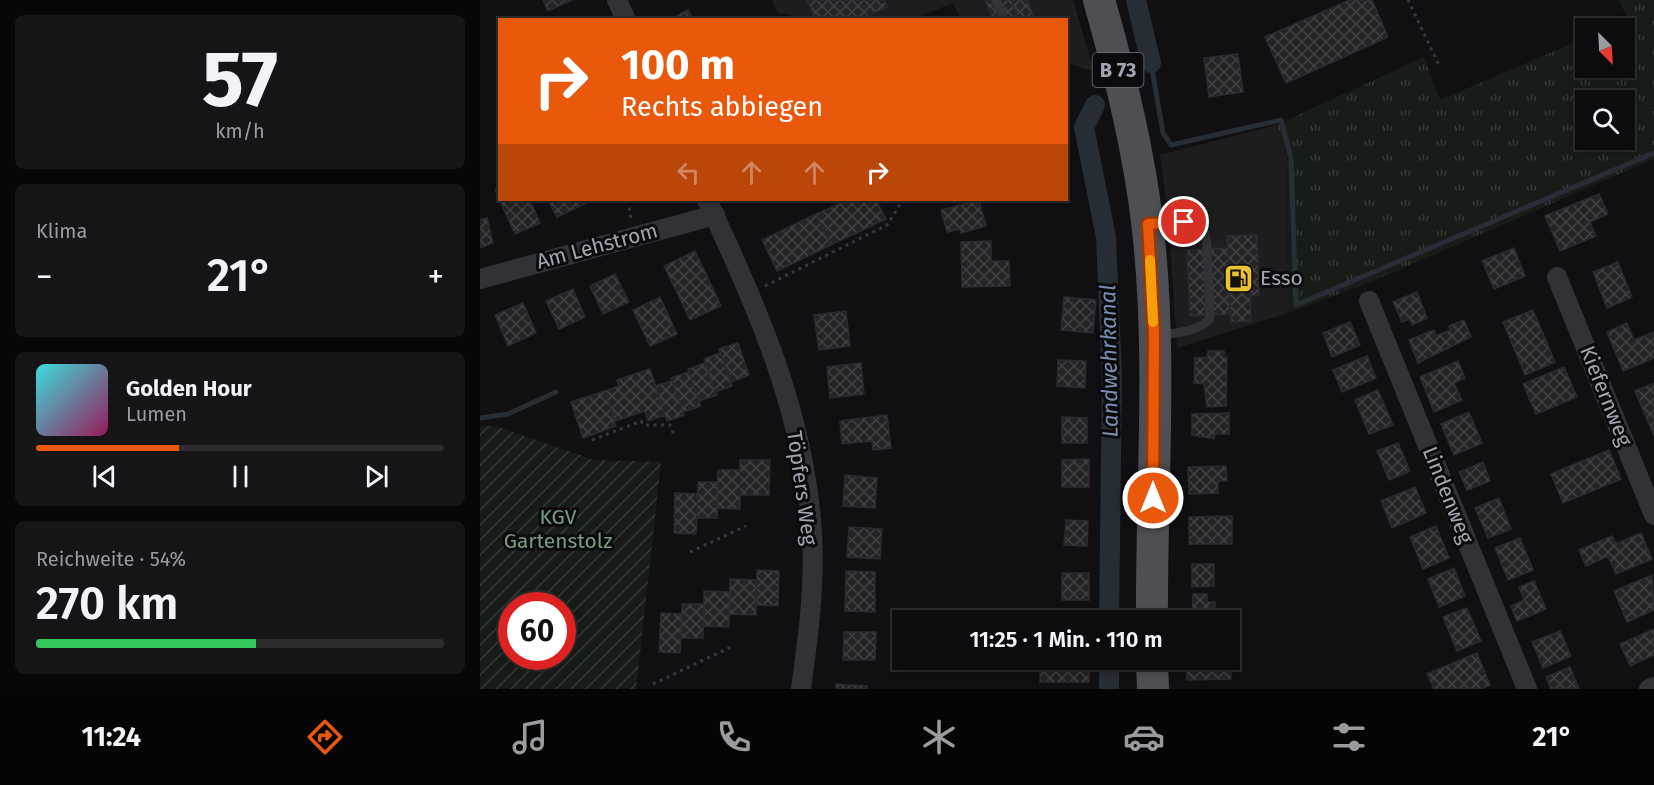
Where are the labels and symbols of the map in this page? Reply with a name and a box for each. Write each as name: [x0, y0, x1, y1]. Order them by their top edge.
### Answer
north arrow: [1575, 18, 1635, 78]
road number: B 73: [1092, 53, 1144, 87]
pin: [1158, 196, 1209, 247]
street label: Am Lehstrom: [534, 217, 660, 275]
fuel station icon: Esso: [1223, 262, 1255, 294]
place label: Esso: [1260, 265, 1303, 291]
water label: Landwehrkanal: [1094, 284, 1124, 438]
street label: Kiefernweg: [1574, 342, 1638, 450]
street label: Töpfers Weg: [781, 429, 823, 547]
street label: Lindenweg: [1417, 443, 1479, 547]
position arrow: [1121, 466, 1185, 530]
park label: KGV Gartenstolz: [504, 504, 612, 554]
speed limit sign: 60: [498, 592, 576, 670]

